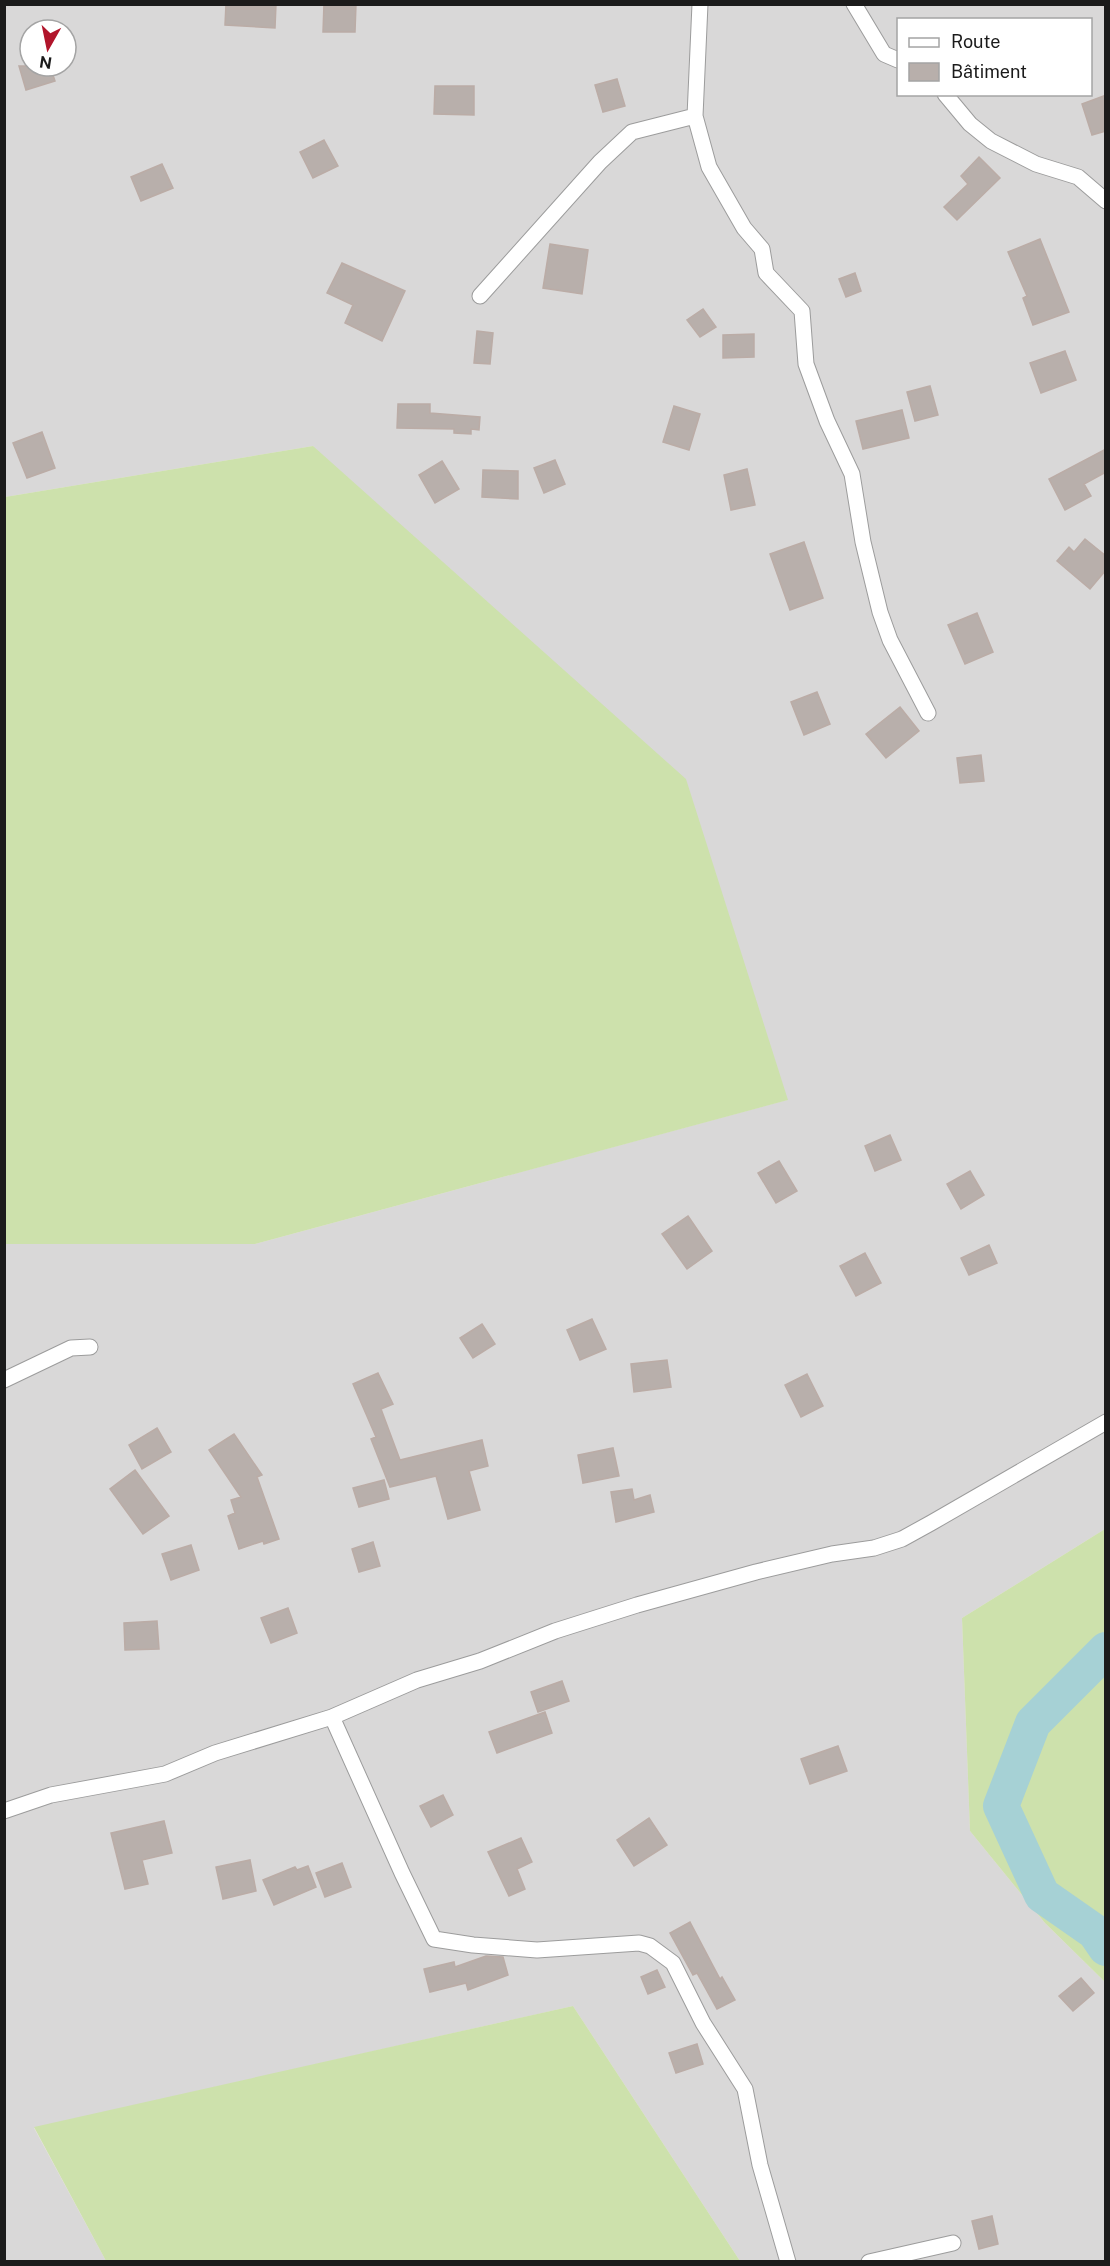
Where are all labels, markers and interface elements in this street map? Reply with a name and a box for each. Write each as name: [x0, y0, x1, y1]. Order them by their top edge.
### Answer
north arrow: [18, 18, 78, 78]
legend: [897, 18, 1092, 96]
text: Route: [951, 31, 1000, 52]
text: N: [38, 52, 53, 73]
text: Bâtiment: [951, 61, 1027, 82]

